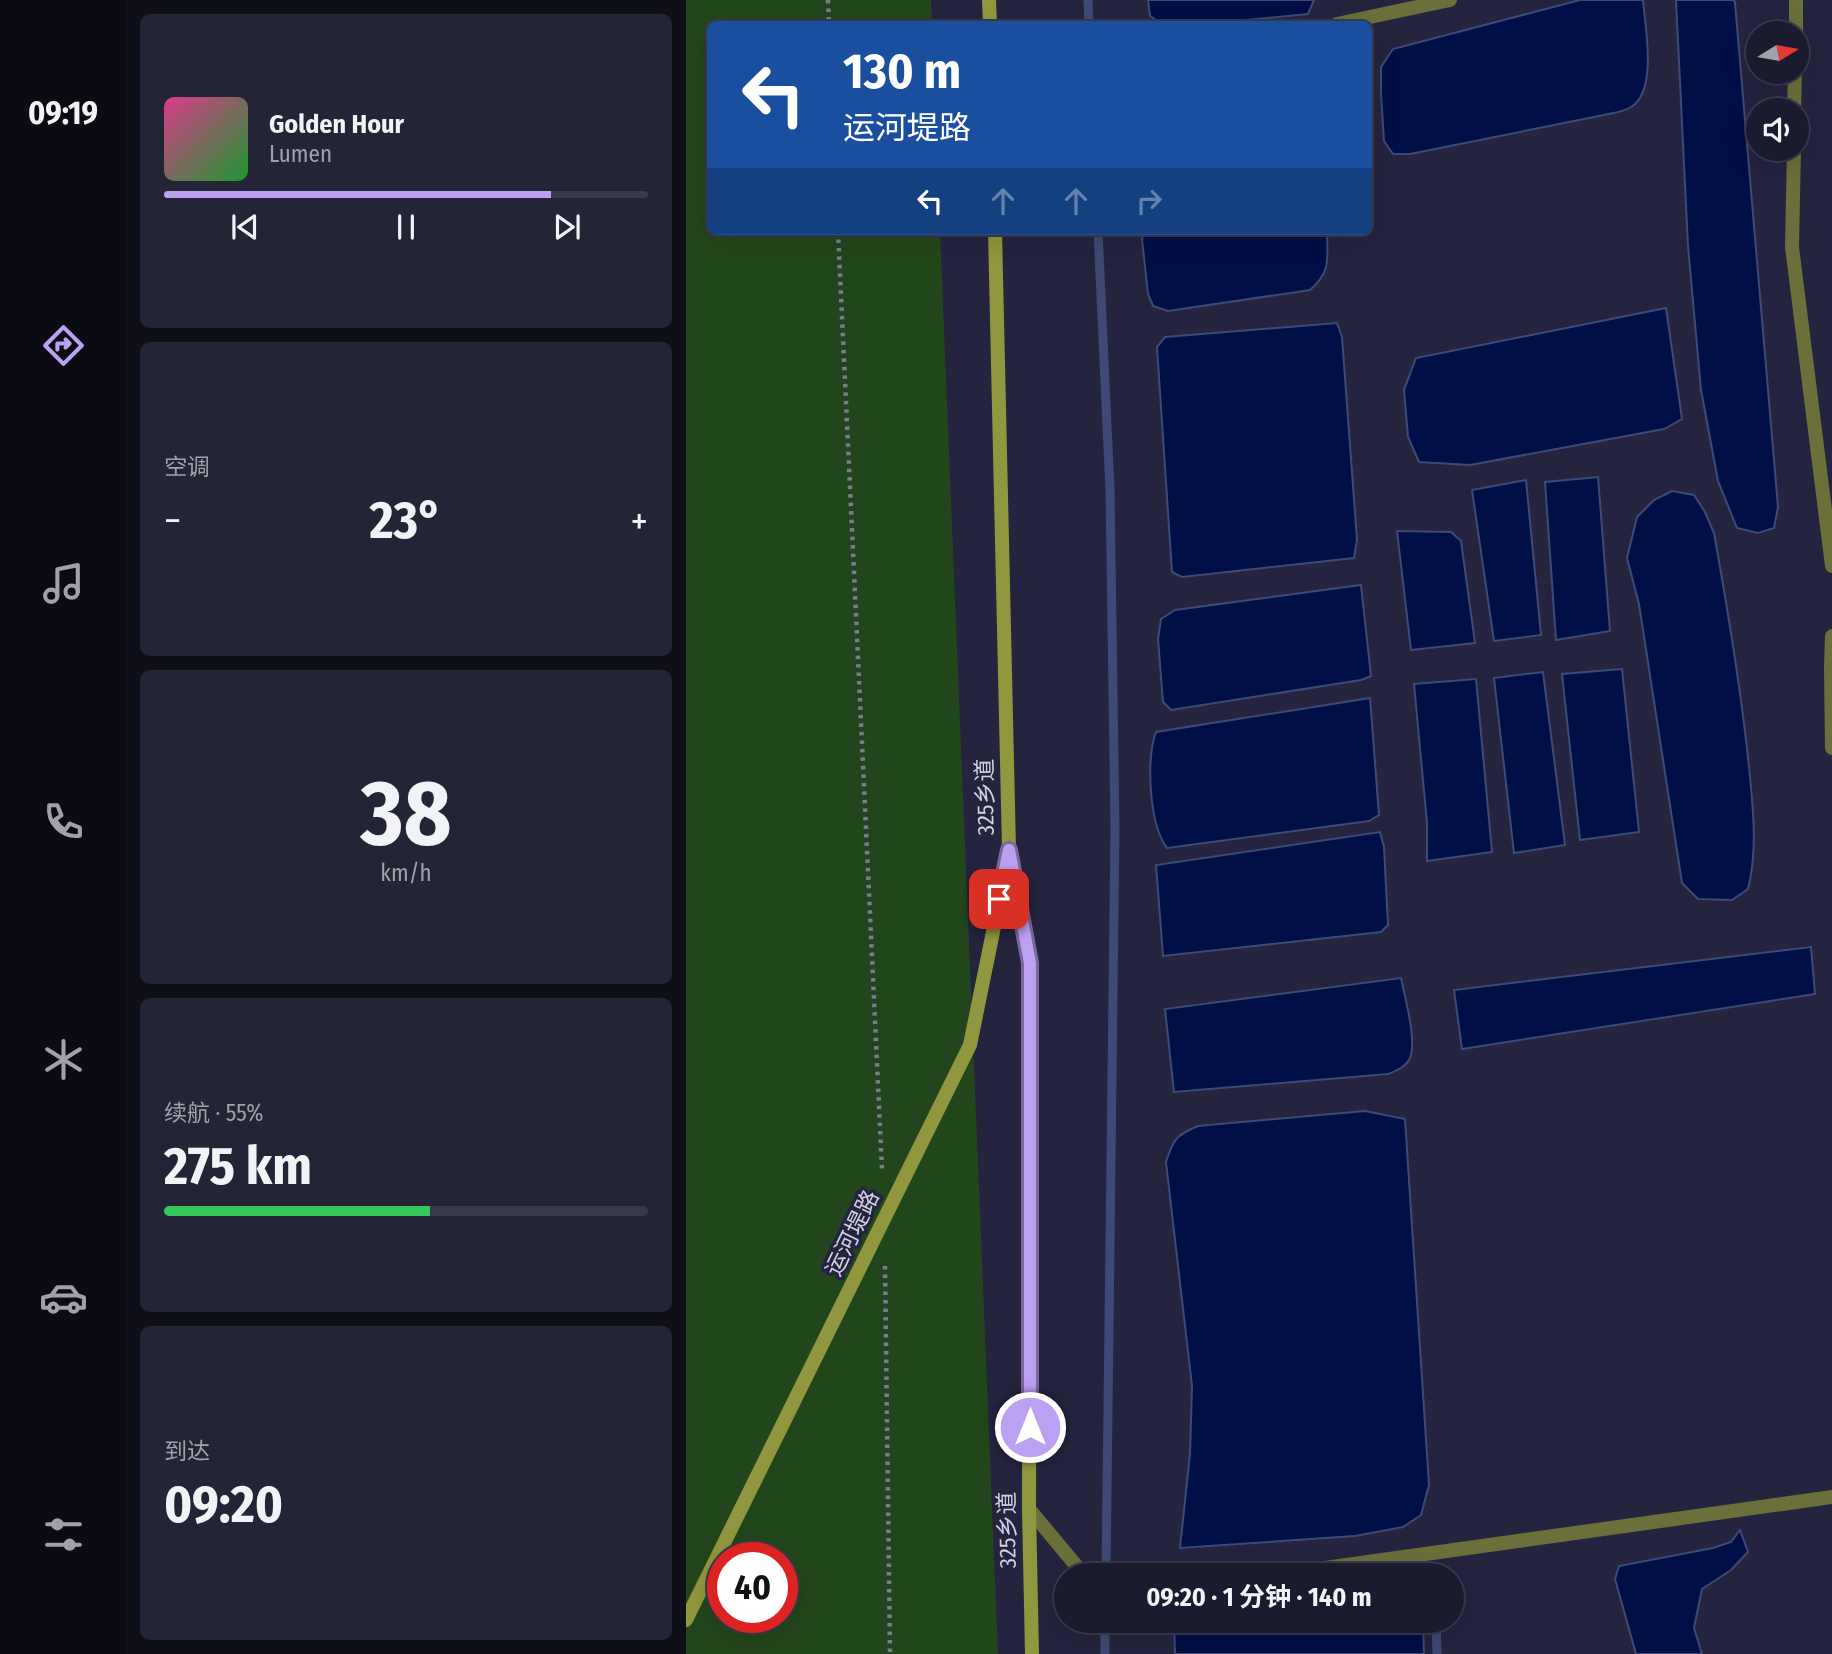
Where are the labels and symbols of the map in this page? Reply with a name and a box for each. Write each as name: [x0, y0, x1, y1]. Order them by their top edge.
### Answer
north arrow: [1746, 21, 1810, 84]
street label: 325乡道: [970, 758, 1000, 836]
pin: [969, 869, 1029, 929]
street label: 运河堤路: [819, 1186, 885, 1280]
position arrow: [993, 1390, 1067, 1464]
street label: 325乡道: [992, 1491, 1022, 1569]
speed limit sign: 40: [707, 1542, 798, 1633]

